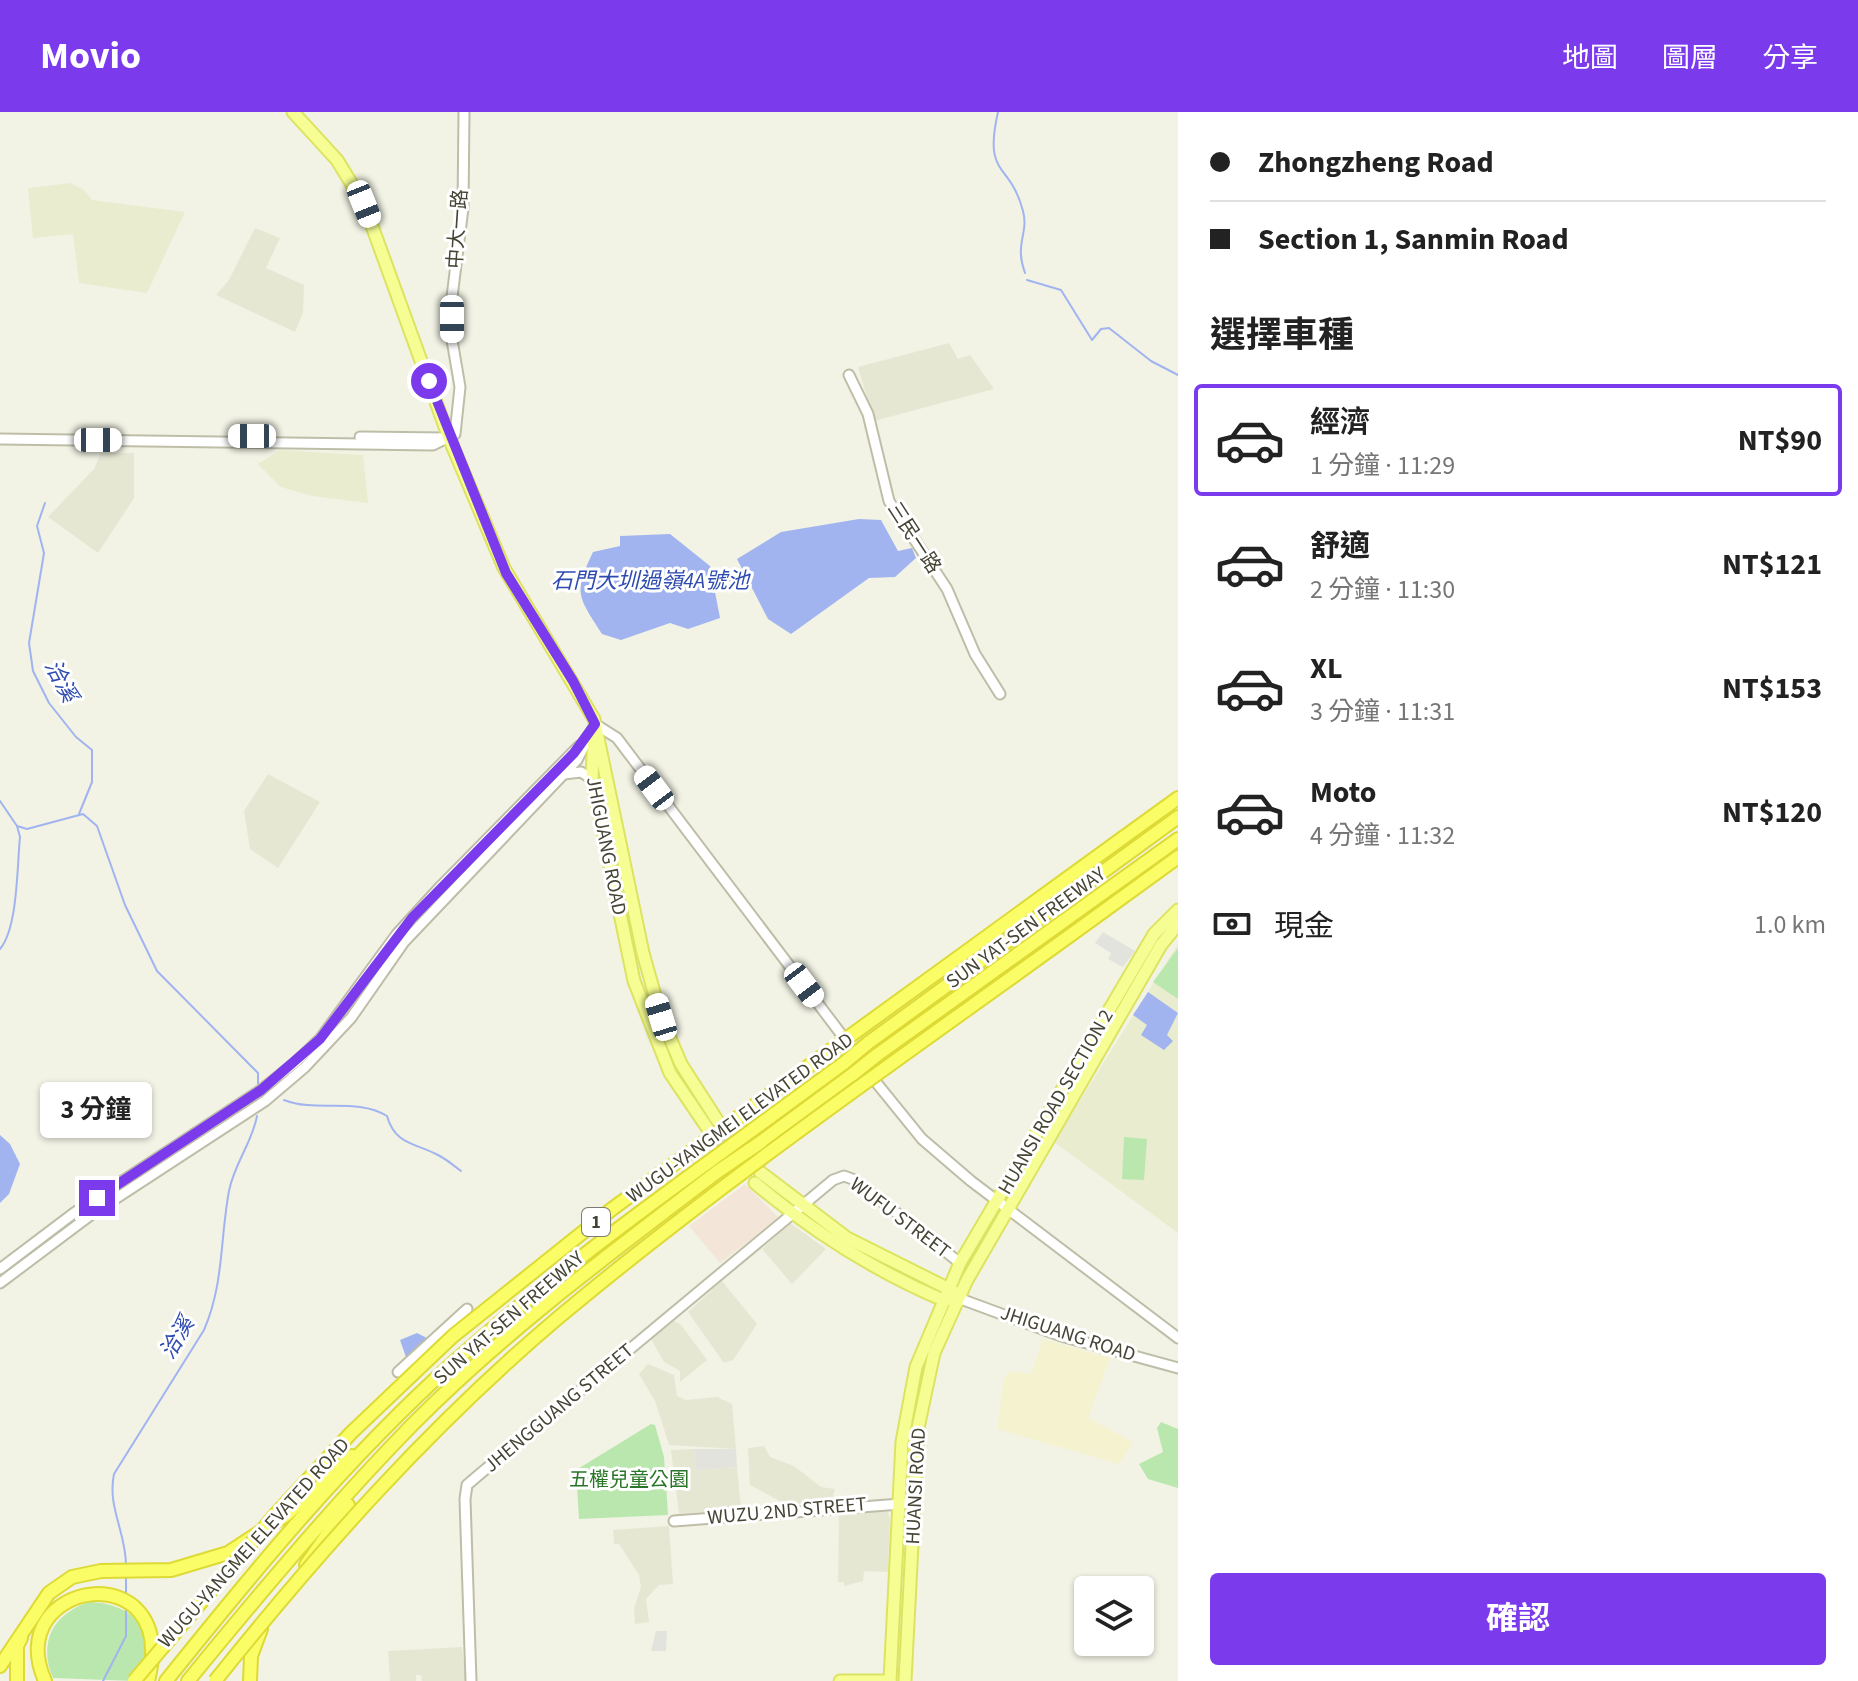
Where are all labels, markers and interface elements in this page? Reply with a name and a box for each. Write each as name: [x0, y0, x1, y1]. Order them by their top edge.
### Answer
text: Movio: [40, 29, 141, 83]
text: 地圖: [1562, 38, 1618, 78]
text: 圖層: [1662, 38, 1718, 78]
text: 分享: [1762, 38, 1818, 78]
text: Zhongzheng Road: [1258, 141, 1494, 184]
car: [344, 177, 384, 231]
street label: 中大一路: [441, 188, 475, 270]
text: Section 1, Sanmin Road: [1258, 218, 1569, 261]
car: [440, 295, 464, 343]
text: 選擇車種: [1210, 310, 1354, 361]
route start: [411, 363, 447, 399]
text: 經濟: [1310, 401, 1370, 444]
icon: car: [1214, 404, 1286, 476]
text: NT$90: [1738, 419, 1822, 462]
car: [228, 424, 276, 448]
car: [74, 428, 122, 452]
text: 1 分鐘 · 11:29: [1310, 447, 1455, 484]
street label: 三民一路: [880, 497, 948, 579]
text: 舒適: [1310, 525, 1370, 568]
icon: car: [1214, 528, 1286, 600]
text: NT$121: [1722, 543, 1822, 586]
water label: 石門大圳過嶺4A號池: [551, 565, 751, 597]
text: 2 分鐘 · 11:30: [1310, 571, 1455, 608]
text: XL: [1310, 647, 1343, 690]
icon: car: [1214, 652, 1286, 724]
water label: 洽溪: [37, 654, 87, 711]
text: NT$153: [1722, 667, 1822, 710]
text: 3 分鐘 · 11:31: [1310, 693, 1455, 730]
car: [630, 762, 678, 814]
text: Moto: [1310, 771, 1376, 814]
street label: JHIGUANG ROAD: [579, 774, 633, 918]
icon: car: [1214, 776, 1286, 848]
text: NT$120: [1722, 791, 1822, 834]
text: 4 分鐘 · 11:32: [1310, 817, 1455, 854]
street label: SUN YAT-SEN FREEWAY: [941, 860, 1112, 995]
icon: cash: [1210, 902, 1254, 946]
text: 現金: [1274, 905, 1334, 948]
text: 1.0 km: [1754, 906, 1826, 943]
car: [780, 959, 828, 1011]
car: [643, 991, 679, 1043]
street label: HUANSI ROAD SECTION 2: [992, 1004, 1121, 1200]
street label: WUGU-YANGMEI ELEVATED ROAD: [621, 1026, 859, 1210]
callout: 3 分鐘: [41, 1082, 153, 1138]
text: 3 分鐘: [61, 1091, 131, 1128]
street label: WUFU STREET: [844, 1171, 956, 1265]
route end: [79, 1180, 115, 1216]
road number: 1: [582, 1208, 610, 1236]
street label: SUN YAT-SEN FREEWAY: [428, 1244, 591, 1391]
street label: JHIGUANG ROAD: [997, 1299, 1139, 1369]
water label: 洽溪: [152, 1308, 204, 1365]
street label: JHENGGUANG STREET: [478, 1337, 640, 1479]
street label: HUANSI ROAD: [899, 1427, 933, 1545]
street label: WUGU-YANGMEI ELEVATED ROAD: [152, 1432, 356, 1654]
park label: 五權兒童公園: [569, 1466, 689, 1494]
street label: WUZU 2ND STREET: [706, 1490, 868, 1532]
button: 確認: [1210, 1573, 1826, 1665]
map controls: [1074, 1576, 1154, 1656]
button: layers: [1074, 1576, 1154, 1656]

